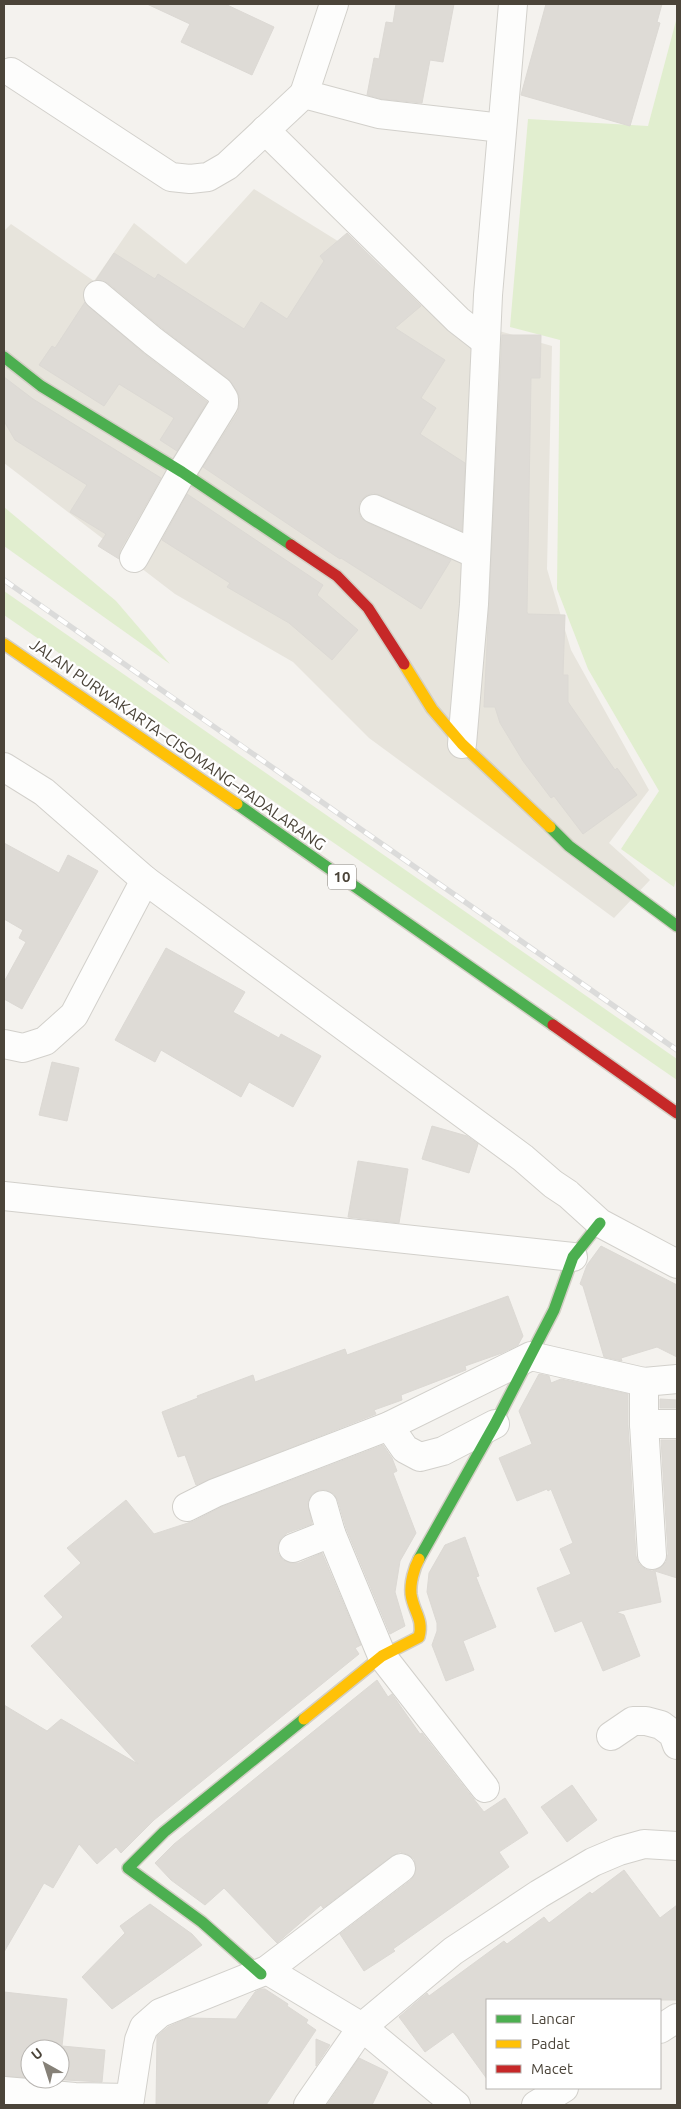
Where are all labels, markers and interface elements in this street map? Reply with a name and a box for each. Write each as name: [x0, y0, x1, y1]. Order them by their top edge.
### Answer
street label: JALAN PURWAKARTA–CISOMANG–PADALARANG: [27, 634, 329, 854]
road number: 10: [328, 864, 356, 890]
legend: [486, 1999, 661, 2089]
text: Lancar: [531, 2010, 576, 2027]
text: Padat: [531, 2035, 570, 2052]
north arrow: [20, 2039, 70, 2089]
text: U: [28, 2045, 46, 2063]
text: Macet: [531, 2060, 573, 2077]

